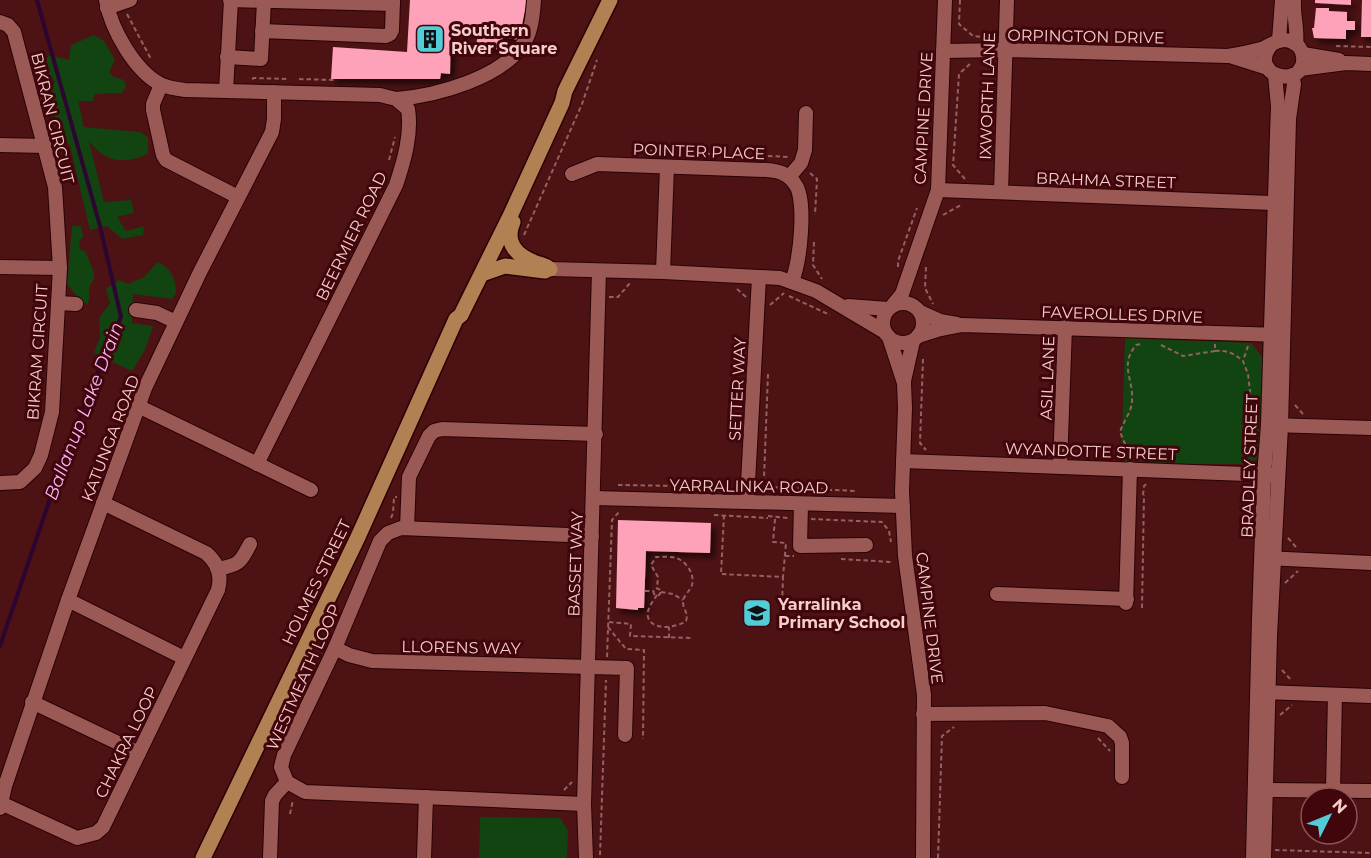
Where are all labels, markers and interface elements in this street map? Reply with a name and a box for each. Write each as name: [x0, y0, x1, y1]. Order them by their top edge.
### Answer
place label: Southern River Square: [451, 21, 557, 58]
building icon: Southern River Square: [414, 23, 446, 55]
street label: ORPINGTON DRIVE: [1007, 26, 1165, 47]
street label: IXWORTH LANE: [976, 32, 999, 160]
street label: BIKRAN CIRCUIT: [27, 51, 78, 186]
street label: CAMPINE DRIVE: [911, 51, 936, 185]
street label: POINTER PLACE: [632, 140, 766, 163]
street label: BEERMIER ROAD: [312, 169, 391, 304]
street label: BRAHMA STREET: [1036, 169, 1177, 192]
street label: BIKRAM CIRCUIT: [23, 282, 52, 421]
street label: FAVEROLLES DRIVE: [1041, 302, 1203, 327]
water label: Ballanup Lake Drain: [40, 319, 128, 503]
street label: SETTER WAY: [725, 336, 750, 441]
street label: ASIL LANE: [1037, 336, 1058, 421]
street label: KATUNGA ROAD: [78, 372, 143, 504]
street label: BRADLEY STREET: [1237, 393, 1262, 538]
street label: WYANDOTTE STREET: [1005, 439, 1178, 464]
street label: YARRALINKA ROAD: [669, 476, 829, 497]
street label: BASSET WAY: [564, 510, 587, 617]
street label: HOLMES STREET: [278, 516, 355, 648]
street label: CAMPINE DRIVE: [912, 551, 947, 685]
place label: Yarralinka Primary School: [777, 595, 905, 632]
school or university icon: Yarralinka Primary School: [741, 597, 773, 629]
street label: WESTMEATH LOOP: [263, 601, 344, 753]
street label: LLORENS WAY: [401, 637, 522, 658]
street label: CHAKRA LOOP: [91, 683, 162, 801]
north arrow: [1299, 786, 1359, 846]
text: N: [1328, 795, 1351, 817]

